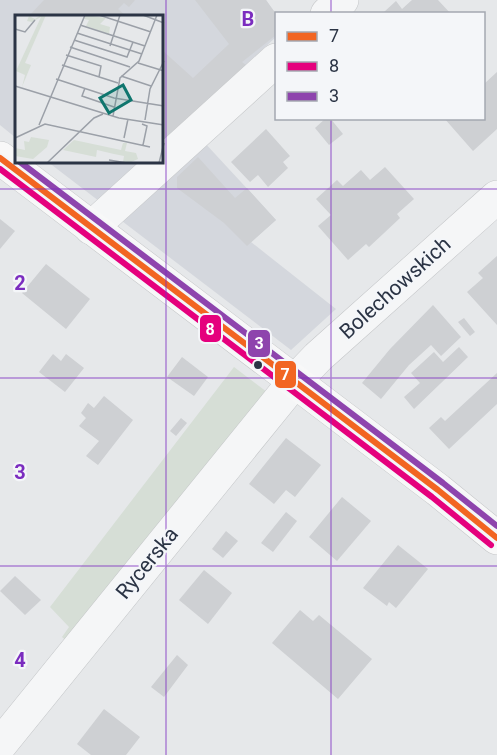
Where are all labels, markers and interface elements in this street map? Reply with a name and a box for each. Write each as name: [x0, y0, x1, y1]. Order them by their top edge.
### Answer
text: B: [242, 7, 254, 31]
legend: [275, 12, 485, 120]
inset map: [15, 15, 164, 164]
text: 7: [329, 25, 339, 46]
text: 8: [329, 55, 339, 76]
text: 3: [329, 85, 339, 106]
street label: Bolechowskich: [335, 232, 455, 344]
text: 2: [14, 271, 26, 295]
line badge: 8: [199, 314, 222, 343]
text: 8: [205, 320, 215, 339]
line badge: 3: [247, 329, 271, 358]
text: 3: [254, 334, 264, 353]
unlabelled marker: [252, 359, 264, 371]
line badge: 7: [274, 360, 297, 389]
text: 7: [280, 365, 290, 384]
text: 3: [14, 460, 26, 484]
street label: Rycerska: [111, 522, 183, 604]
text: 4: [14, 648, 26, 672]

